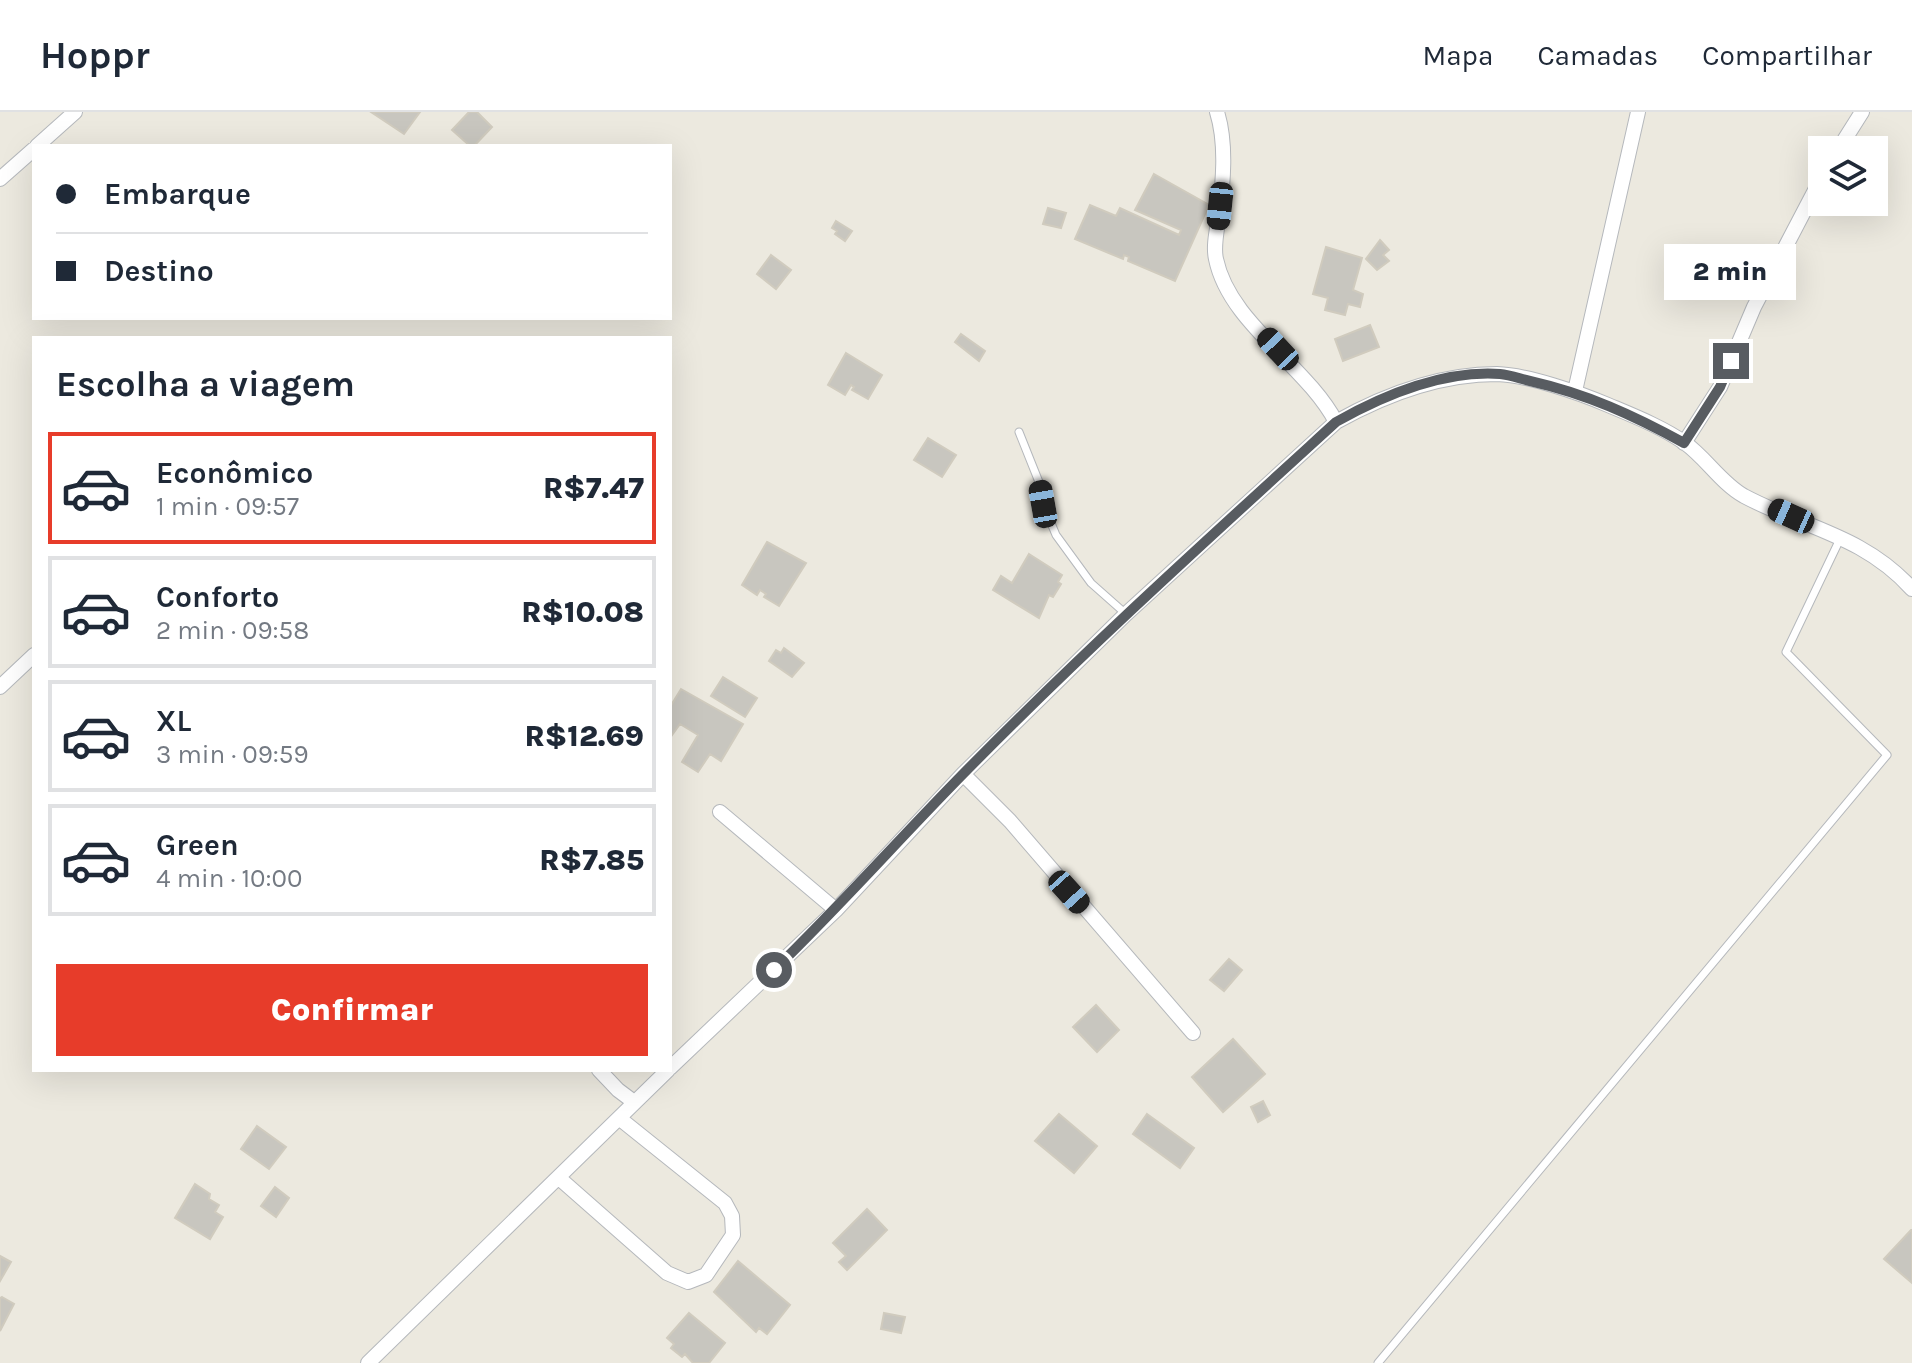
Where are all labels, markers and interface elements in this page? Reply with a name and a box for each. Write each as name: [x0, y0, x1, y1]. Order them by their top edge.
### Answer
text: Hoppr: [40, 33, 150, 78]
text: Mapa: [1422, 39, 1493, 72]
text: Camadas: [1537, 39, 1658, 72]
text: Compartilhar: [1702, 39, 1872, 72]
map controls: [1808, 136, 1888, 216]
button: layers: [1808, 136, 1888, 216]
text: Embarque: [104, 176, 251, 212]
car: [1206, 181, 1234, 231]
callout: 2 min: [1665, 245, 1797, 301]
text: Destino: [104, 253, 214, 289]
text: 2 min: [1693, 256, 1767, 287]
car: [1253, 323, 1303, 375]
route end: [1713, 343, 1749, 379]
text: Escolha a viagem: [56, 363, 355, 405]
icon: car: [60, 452, 132, 524]
text: Econômico: [156, 455, 313, 491]
text: R$7.47: [543, 470, 644, 506]
car: [1027, 478, 1059, 530]
text: 1 min · 09:57: [156, 491, 299, 522]
car: [1764, 495, 1818, 537]
icon: car: [60, 576, 132, 648]
text: Conforto: [156, 579, 279, 615]
text: R$10.08: [521, 594, 644, 630]
text: 2 min · 09:58: [156, 615, 309, 646]
icon: car: [60, 700, 132, 772]
text: XL: [156, 703, 191, 739]
text: R$12.69: [525, 718, 644, 754]
text: 3 min · 09:59: [156, 739, 309, 770]
icon: car: [60, 824, 132, 896]
text: Green: [156, 827, 239, 863]
text: R$7.85: [539, 842, 644, 878]
text: 4 min · 10:00: [156, 863, 302, 894]
car: [1044, 866, 1094, 918]
route start: [756, 952, 792, 988]
button: Confirmar: [56, 964, 648, 1056]

